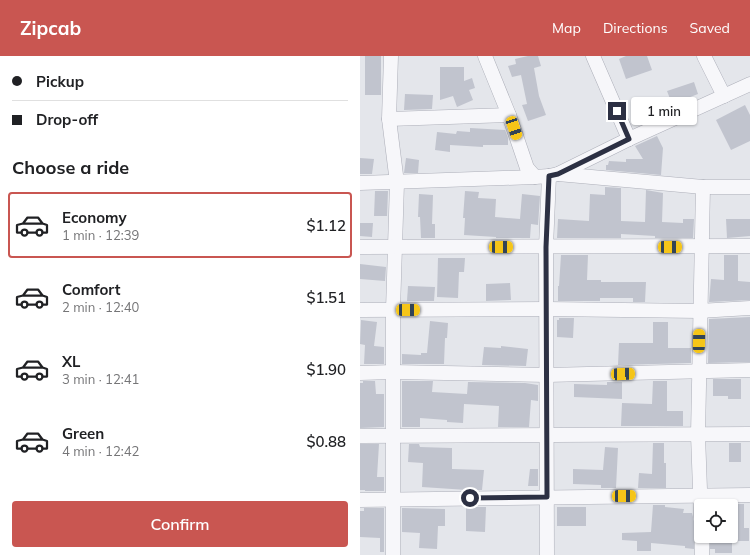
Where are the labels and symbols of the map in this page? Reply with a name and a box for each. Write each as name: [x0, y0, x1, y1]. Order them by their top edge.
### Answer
callout: 1 min: [631, 97, 697, 125]
route end: [608, 102, 626, 120]
car: [504, 115, 524, 141]
car: [489, 241, 513, 253]
car: [658, 241, 682, 253]
car: [396, 304, 420, 316]
car: [693, 329, 705, 353]
car: [611, 368, 635, 380]
route start: [461, 489, 479, 507]
car: [612, 490, 636, 502]

